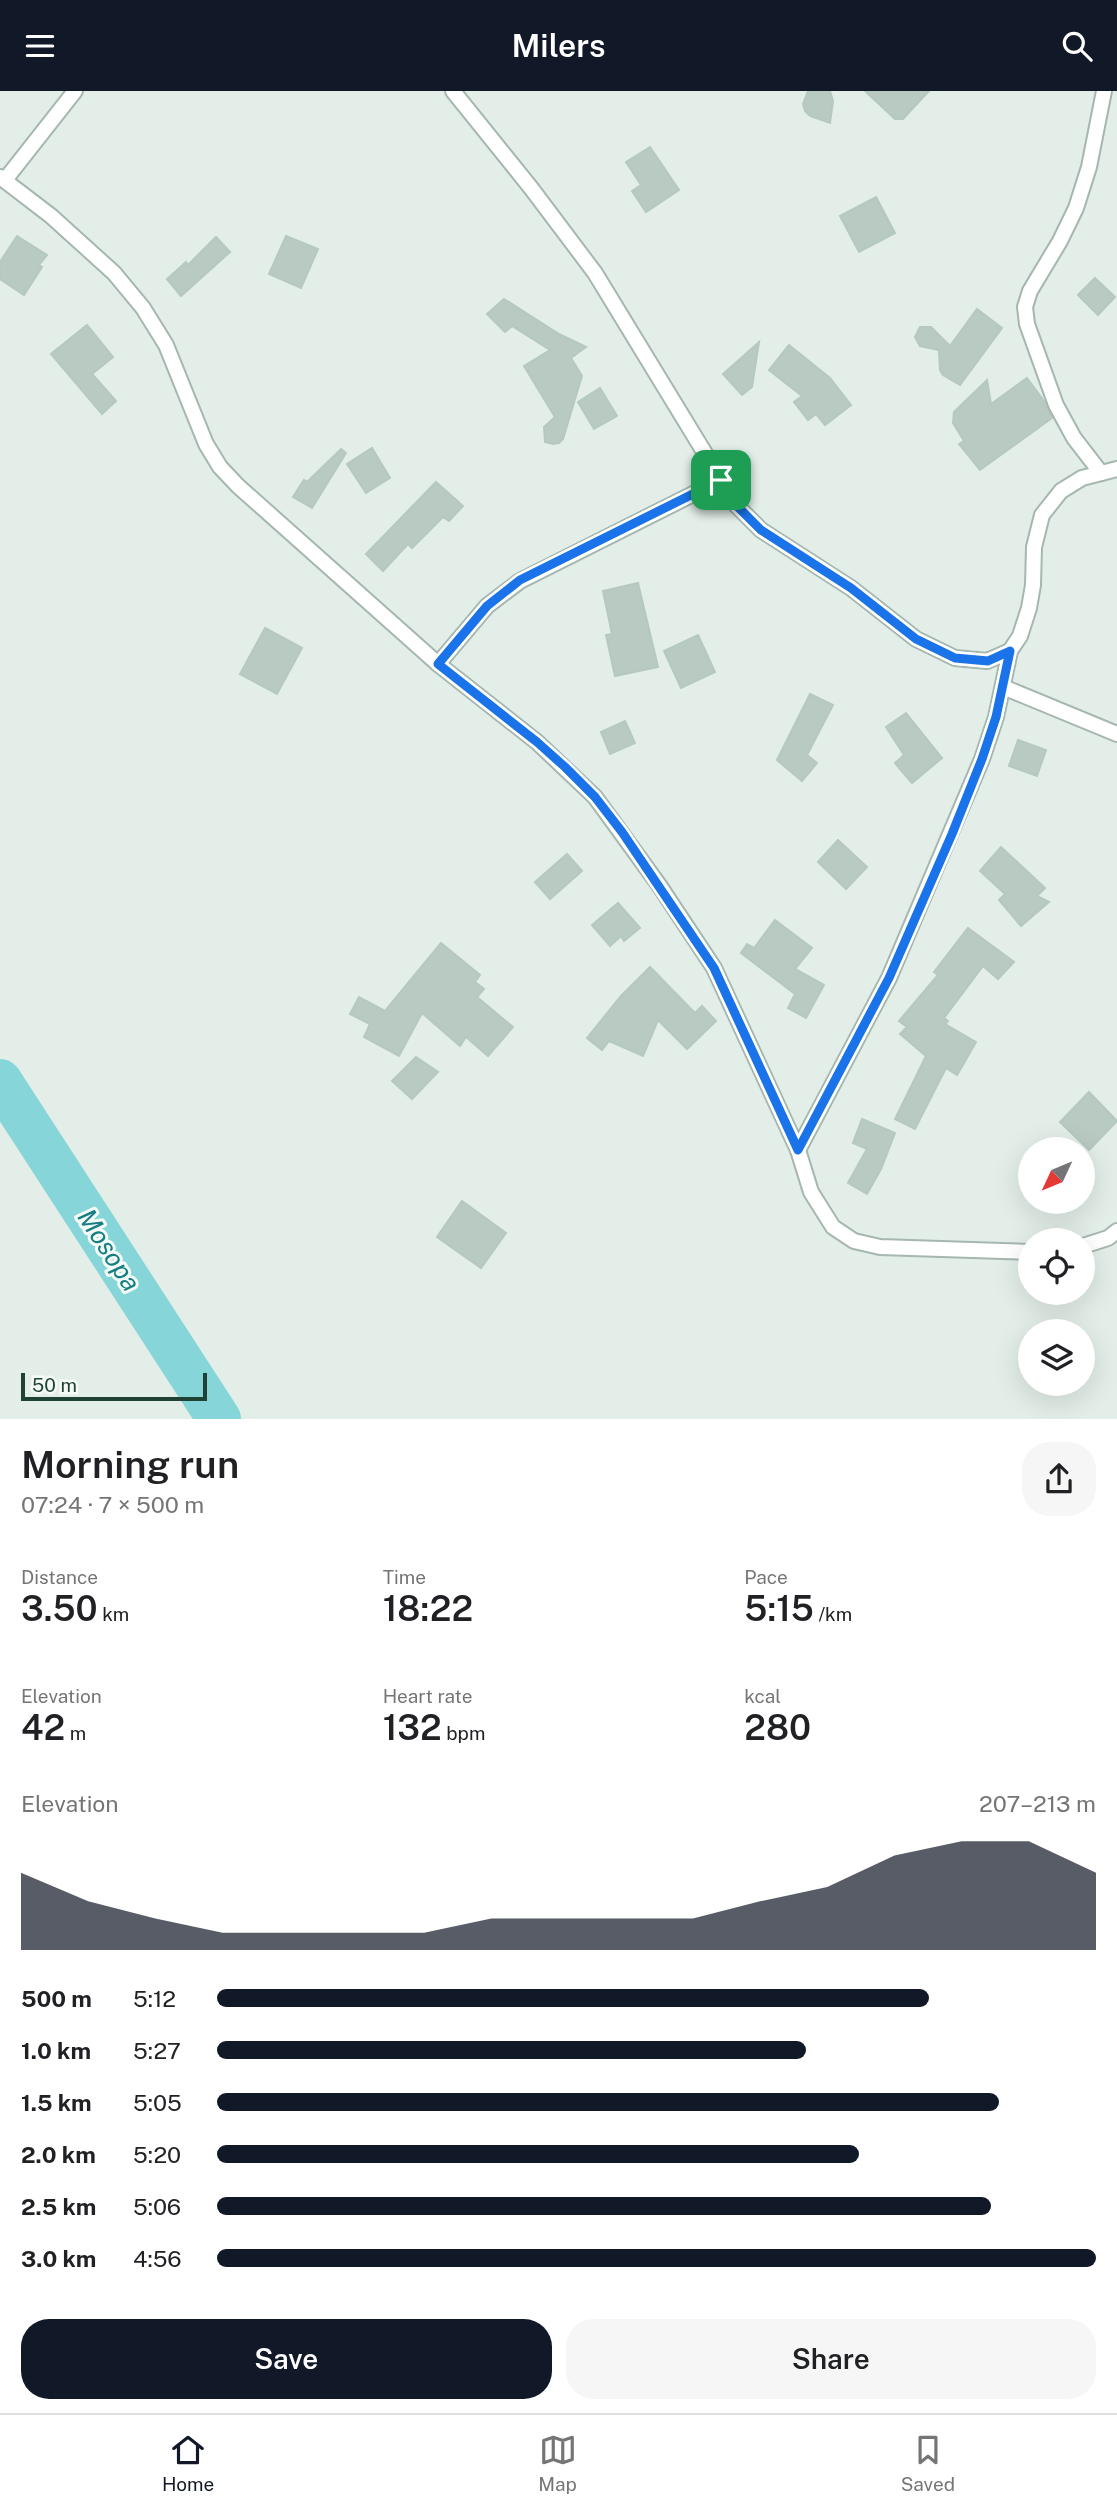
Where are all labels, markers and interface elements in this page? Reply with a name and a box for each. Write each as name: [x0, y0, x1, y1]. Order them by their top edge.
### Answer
icon: menu: [21, 27, 59, 65]
text: Milers: [511, 27, 606, 64]
icon: search: [1058, 27, 1096, 65]
pin: [691, 450, 751, 510]
icon: arrive: [702, 461, 740, 499]
north arrow: [1018, 1137, 1096, 1215]
map controls: [1018, 1137, 1095, 1396]
water label: Mosopa: [72, 1203, 147, 1297]
button: locate: [1018, 1228, 1095, 1305]
button: layers: [1018, 1319, 1095, 1396]
scale bar: [21, 1370, 206, 1402]
text: 50 m: [32, 1374, 77, 1396]
text: Morning run: [21, 1442, 239, 1487]
button: share: [1022, 1442, 1096, 1516]
text: 07:24 · 7 × 500 m: [21, 1491, 204, 1518]
text: Distance: [21, 1566, 98, 1588]
text: Time: [383, 1566, 426, 1588]
text: Pace: [744, 1566, 788, 1588]
text: 3.50: [21, 1588, 98, 1629]
text: 18:22: [383, 1588, 473, 1629]
text: 5:15: [744, 1588, 814, 1629]
text: km: [98, 1603, 129, 1625]
text: /km: [814, 1603, 852, 1625]
text: Elevation: [21, 1685, 102, 1707]
text: Heart rate: [383, 1685, 472, 1707]
text: kcal: [744, 1685, 781, 1707]
text: 42: [21, 1707, 65, 1748]
text: 132: [383, 1707, 442, 1748]
text: 280: [744, 1707, 811, 1748]
text: m: [65, 1722, 86, 1744]
text: bpm: [442, 1722, 485, 1744]
text: Elevation: [21, 1790, 119, 1817]
text: 207–213 m: [979, 1790, 1096, 1817]
text: 500 m: [21, 1985, 92, 2012]
text: 5:12: [133, 1985, 176, 2012]
text: 1.0 km: [21, 2037, 91, 2064]
text: 5:27: [133, 2037, 181, 2064]
text: 1.5 km: [21, 2089, 92, 2116]
text: 5:05: [133, 2089, 182, 2116]
text: 2.0 km: [21, 2141, 96, 2168]
text: 5:20: [133, 2141, 181, 2168]
text: 2.5 km: [21, 2193, 96, 2220]
text: 5:06: [133, 2193, 181, 2220]
text: 3.0 km: [21, 2245, 96, 2272]
text: 4:56: [133, 2245, 182, 2272]
button: Save: [21, 2319, 552, 2399]
button: Share: [566, 2319, 1096, 2399]
tab: Home: [162, 2431, 214, 2495]
tab: Map: [538, 2431, 577, 2495]
tab: Saved: [901, 2431, 955, 2495]

